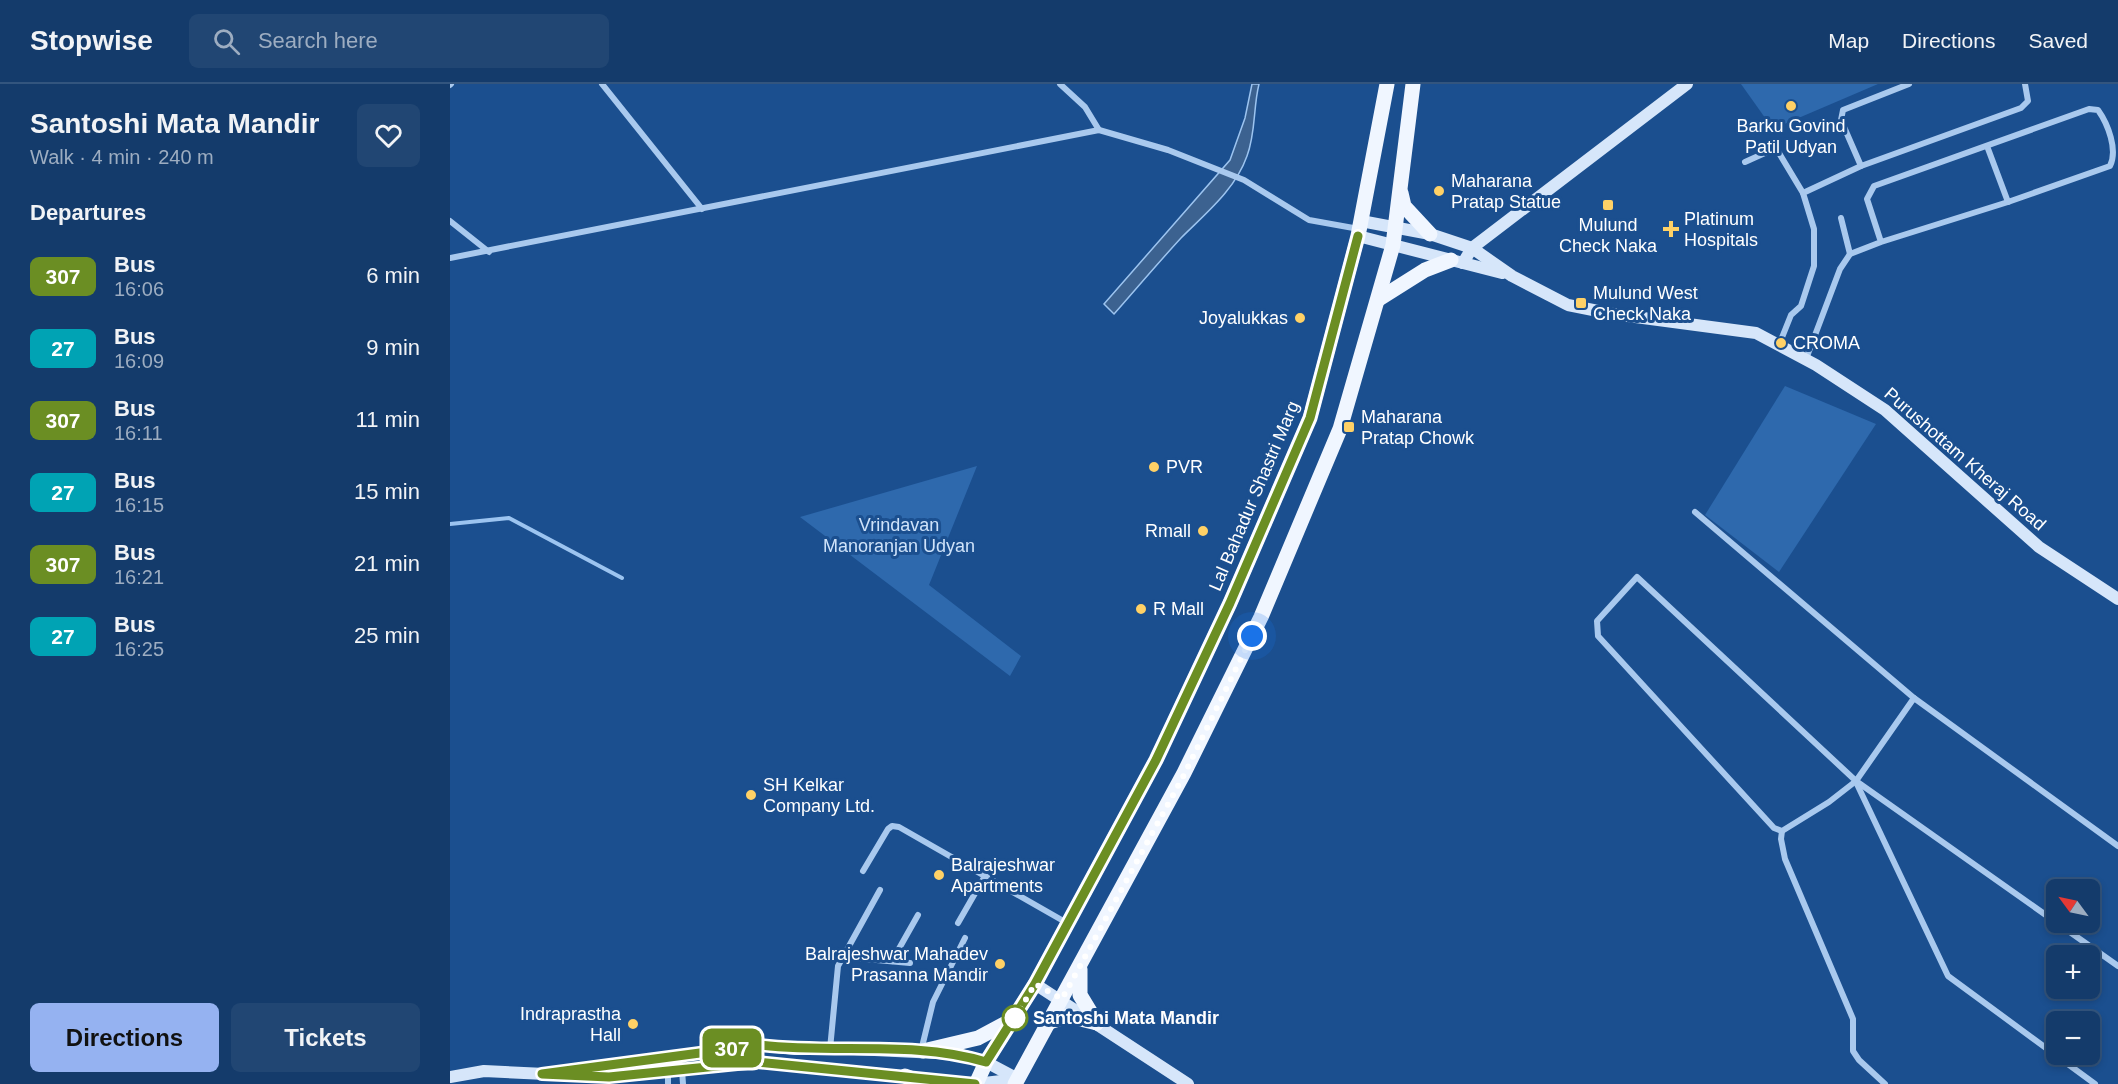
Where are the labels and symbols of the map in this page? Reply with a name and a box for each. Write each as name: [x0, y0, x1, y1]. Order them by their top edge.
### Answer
marker: Barku Govind Patil Udyan: [1784, 99, 1798, 113]
place label: Barku Govind Patil Udyan: [1736, 116, 1846, 157]
place label: Maharana Pratap Statue: [1451, 171, 1561, 212]
marker: Maharana Pratap Statue: [1432, 184, 1446, 198]
marker: Mulund Check Naka: [1601, 198, 1615, 212]
place label: Platinum Hospitals: [1684, 209, 1758, 250]
place label: Mulund Check Naka: [1559, 215, 1658, 256]
marker: Platinum Hospitals: [1662, 220, 1680, 238]
place label: Mulund West Check Naka: [1593, 283, 1698, 324]
marker: Mulund West Check Naka: [1574, 296, 1588, 310]
place label: Joyalukkas: [1199, 308, 1288, 328]
marker: Joyalukkas: [1293, 311, 1307, 325]
place label: CROMA: [1793, 333, 1860, 353]
marker: CROMA: [1774, 336, 1788, 350]
street label: Purushottam Kheraj Road: [1880, 384, 2050, 534]
street label: Lal Bahadur Shastri Marg: [1205, 398, 1303, 594]
place label: Maharana Pratap Chowk: [1361, 407, 1475, 448]
marker: Maharana Pratap Chowk: [1342, 420, 1356, 434]
place label: PVR: [1166, 457, 1203, 477]
marker: PVR: [1147, 460, 1161, 474]
park label: Vrindavan Manoranjan Udyan: [823, 515, 975, 556]
place label: Rmall: [1145, 521, 1191, 541]
marker: Rmall: [1196, 524, 1210, 538]
place label: R Mall: [1153, 599, 1204, 619]
marker: R Mall: [1134, 602, 1148, 616]
your location: [1237, 621, 1267, 651]
place label: SH Kelkar Company Ltd.: [763, 775, 875, 816]
marker: SH Kelkar Company Ltd.: [744, 788, 758, 802]
place label: Balrajeshwar Apartments: [951, 855, 1055, 896]
marker: Balrajeshwar Apartments: [932, 868, 946, 882]
north arrow: [2046, 879, 2100, 933]
place label: Balrajeshwar Mahadev Prasanna Mandir: [805, 944, 988, 985]
marker: Balrajeshwar Mahadev Prasanna Mandir: [993, 957, 1007, 971]
place label: Indraprastha Hall: [520, 1004, 622, 1045]
marker: Santoshi Mata Mandir: [1002, 1005, 1028, 1031]
place label: Santoshi Mata Mandir: [1033, 1008, 1219, 1028]
marker: Indraprastha Hall: [626, 1017, 640, 1031]
line badge: 307: [698, 1028, 766, 1068]

